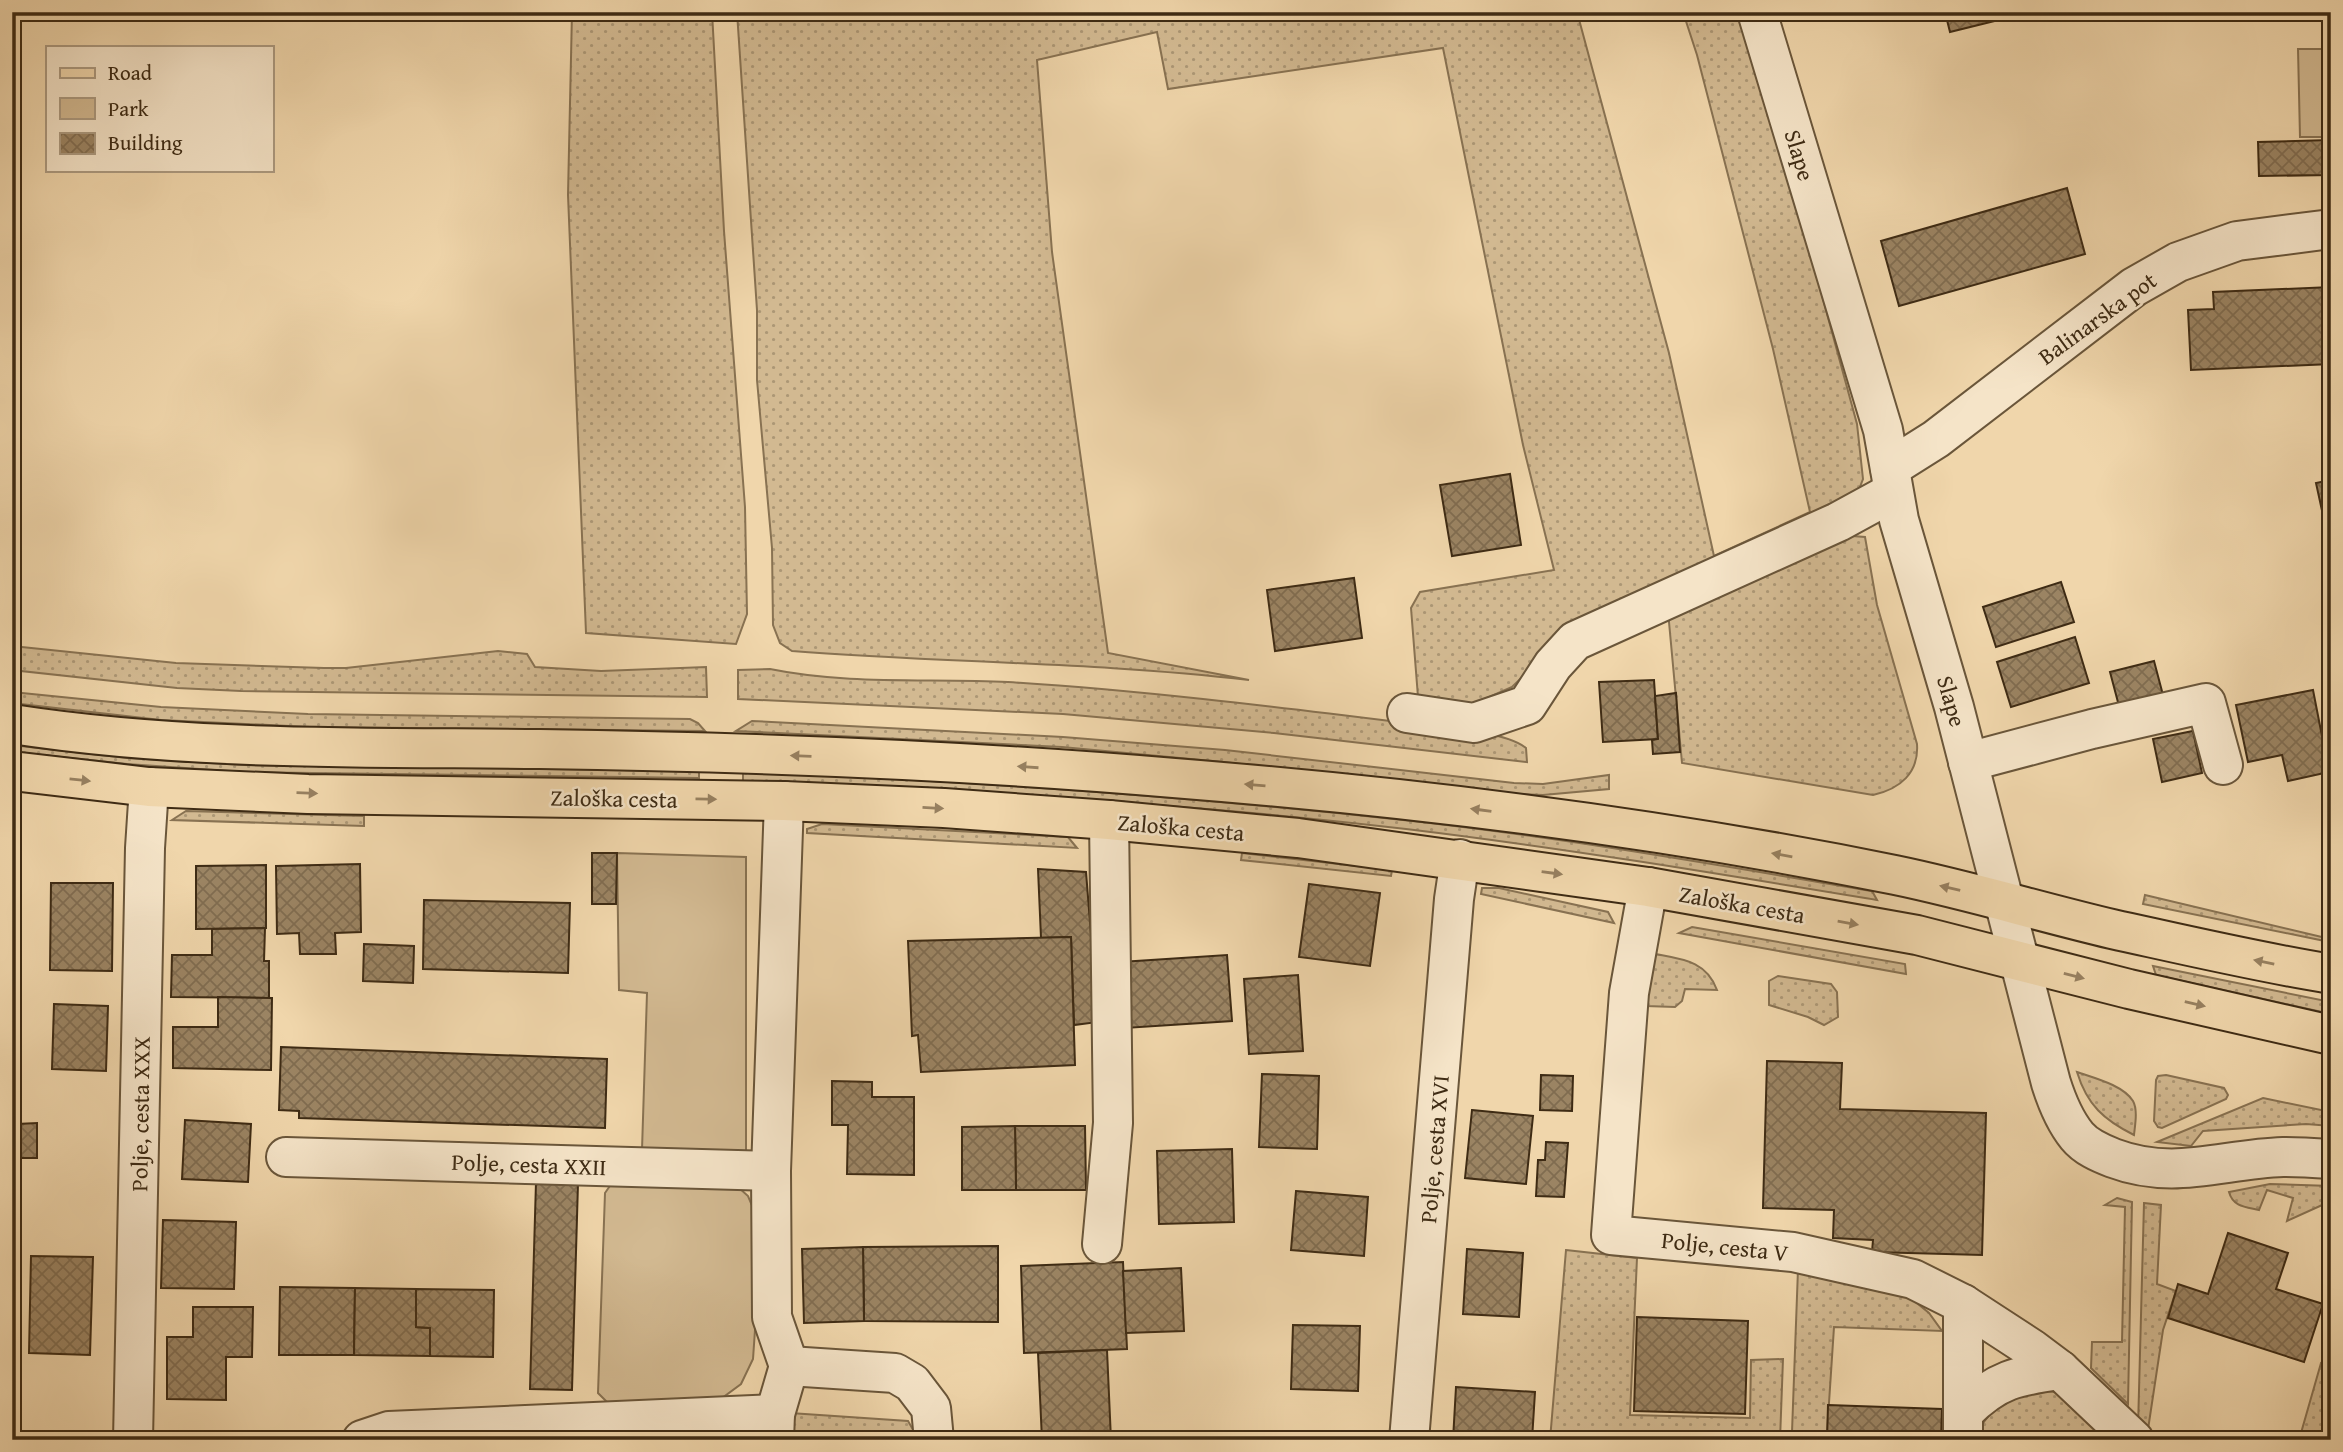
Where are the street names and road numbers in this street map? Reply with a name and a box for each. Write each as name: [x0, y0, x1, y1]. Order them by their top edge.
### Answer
street label: Slape: [1777, 125, 1823, 185]
street label: Balinarska pot: [2031, 264, 2163, 372]
street label: Slape: [1929, 672, 1975, 730]
street label: Zaloška cesta: [550, 780, 678, 816]
street label: Zaloška cesta: [1116, 805, 1246, 849]
street label: Zaloška cesta: [1677, 877, 1808, 931]
street label: Polje, cesta XXX: [122, 1036, 158, 1192]
street label: Polje, cesta XVI: [1411, 1073, 1457, 1225]
street label: Polje, cesta XXII: [451, 1145, 607, 1183]
street label: Polje, cesta V: [1660, 1223, 1790, 1269]

